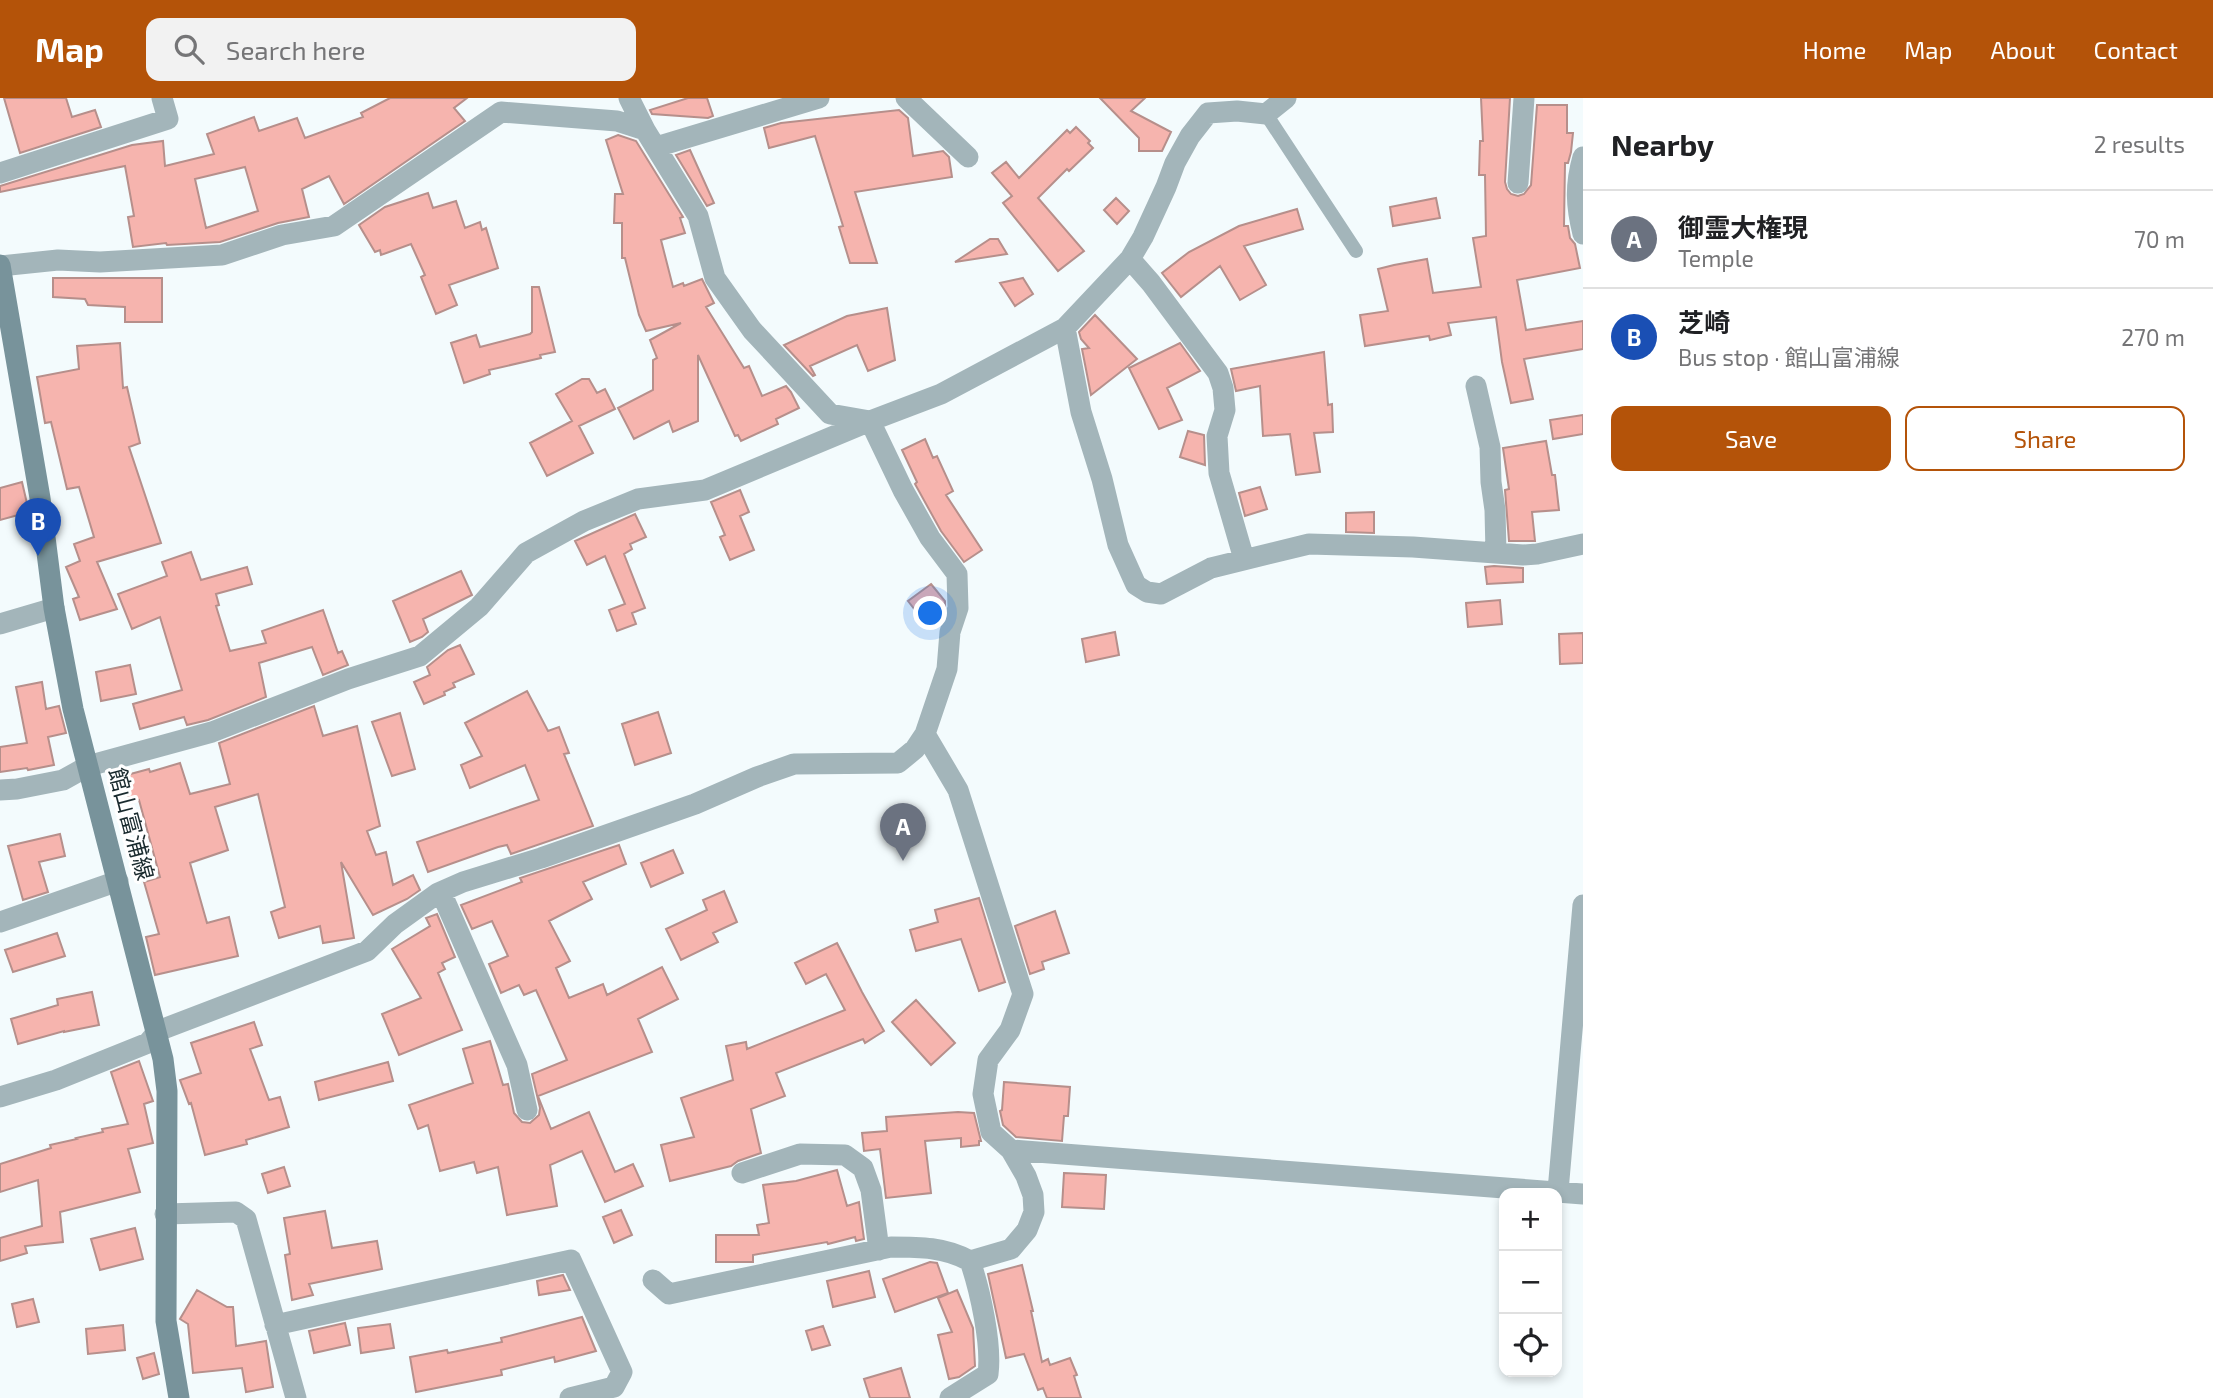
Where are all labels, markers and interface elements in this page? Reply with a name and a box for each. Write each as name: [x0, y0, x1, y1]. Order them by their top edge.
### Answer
search box: [146, 18, 636, 81]
text: Map: [35, 29, 104, 69]
icon: search: [170, 30, 208, 68]
text: Search here: [226, 34, 365, 65]
text: Home: [1803, 35, 1866, 64]
text: Map: [1904, 35, 1952, 64]
text: About: [1990, 35, 2056, 64]
text: Contact: [2094, 35, 2178, 64]
text: Nearby: [1611, 126, 1714, 162]
text: 2 results: [2094, 130, 2185, 158]
text: 御霊大権現: [1678, 211, 1808, 242]
text: A: [1626, 225, 1642, 253]
text: 70 m: [2134, 225, 2185, 253]
text: Temple: [1678, 244, 1754, 272]
text: 芝崎: [1678, 306, 1730, 337]
text: B: [1627, 323, 1641, 351]
text: 270 m: [2121, 323, 2185, 351]
text: Bus stop · 館山富浦線: [1678, 343, 1900, 371]
button: Save: [1611, 406, 1891, 471]
button: Share: [1905, 406, 2185, 471]
pin: B: [15, 498, 61, 556]
your location: [913, 596, 947, 630]
street label: 館山富浦線: [104, 765, 160, 883]
pin: A: [880, 803, 926, 861]
map controls: [1499, 1188, 1562, 1377]
button: +: [1499, 1188, 1562, 1251]
button: −: [1499, 1251, 1562, 1314]
button: locate: [1499, 1314, 1562, 1377]

